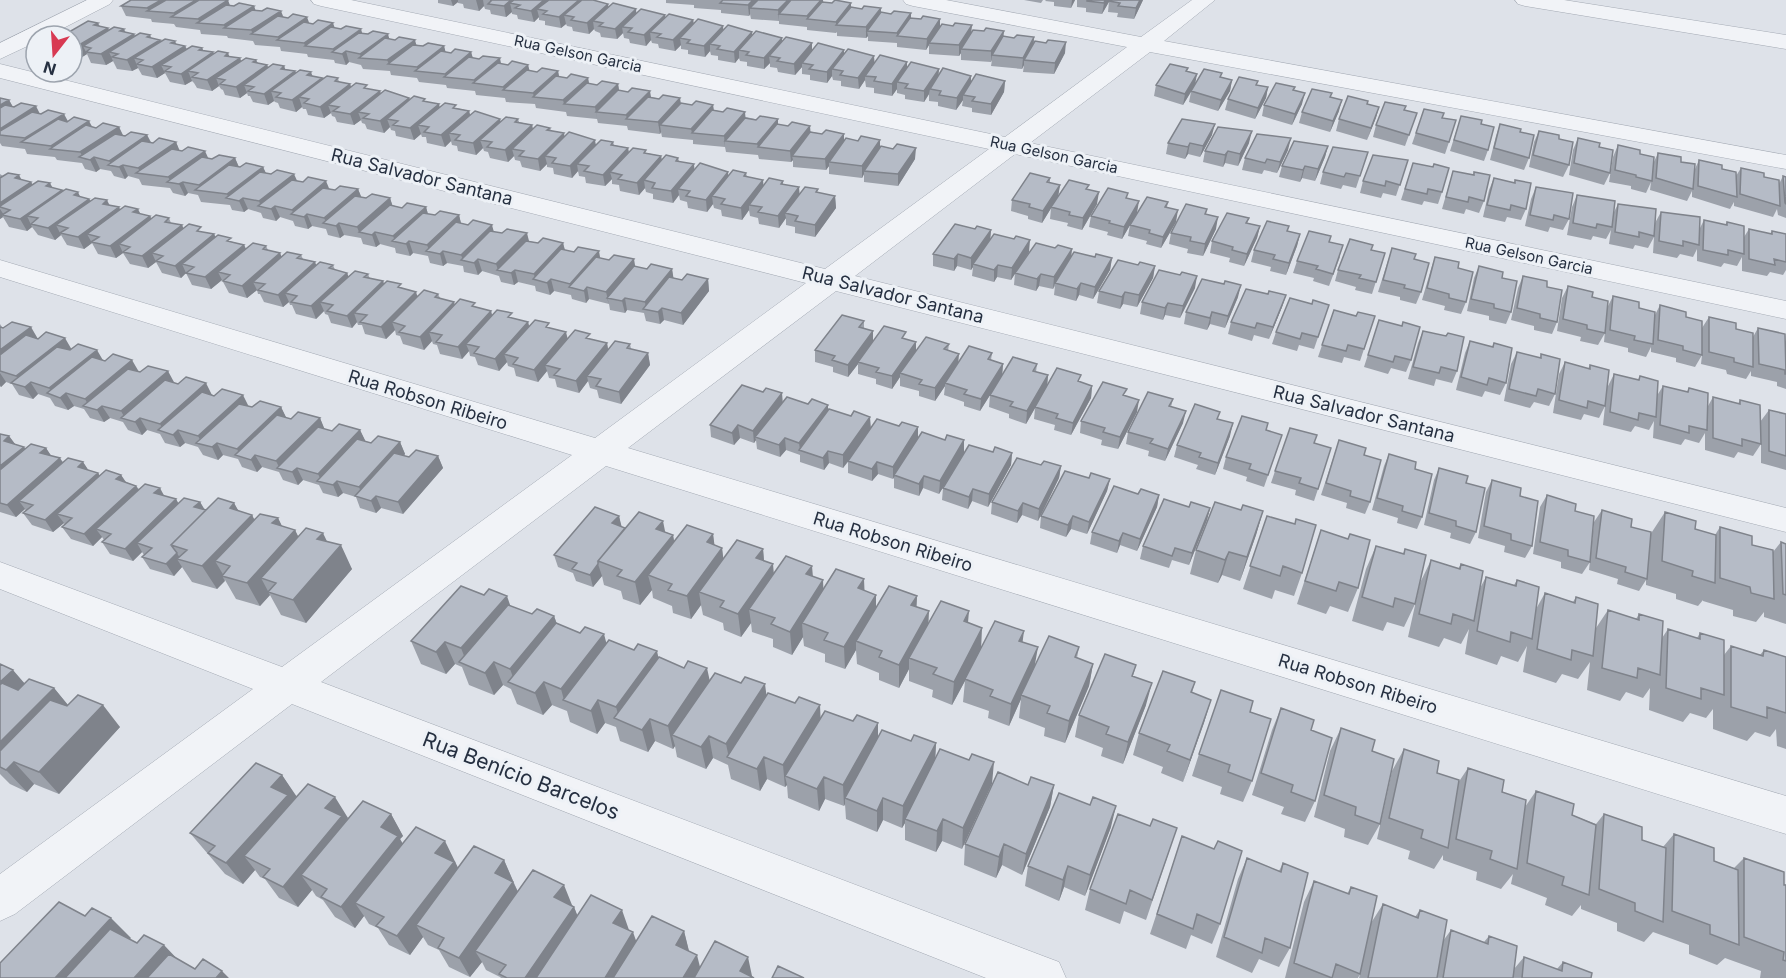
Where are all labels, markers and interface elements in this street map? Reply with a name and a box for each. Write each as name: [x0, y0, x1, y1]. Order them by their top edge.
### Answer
north arrow: [24, 24, 84, 84]
street label: Rua Gelson Garcia: [512, 31, 644, 76]
text: N: [41, 57, 58, 80]
street label: Rua Gelson Garcia: [988, 132, 1120, 177]
street label: Rua Salvador Santana: [329, 144, 515, 209]
street label: Rua Gelson Garcia: [1463, 233, 1595, 278]
street label: Rua Salvador Santana: [800, 262, 986, 327]
street label: Rua Robson Ribeiro: [346, 365, 510, 434]
street label: Rua Salvador Santana: [1271, 381, 1457, 446]
street label: Rua Robson Ribeiro: [811, 507, 975, 576]
street label: Rua Robson Ribeiro: [1276, 649, 1440, 718]
street label: Rua Benício Barcelos: [419, 726, 623, 825]

